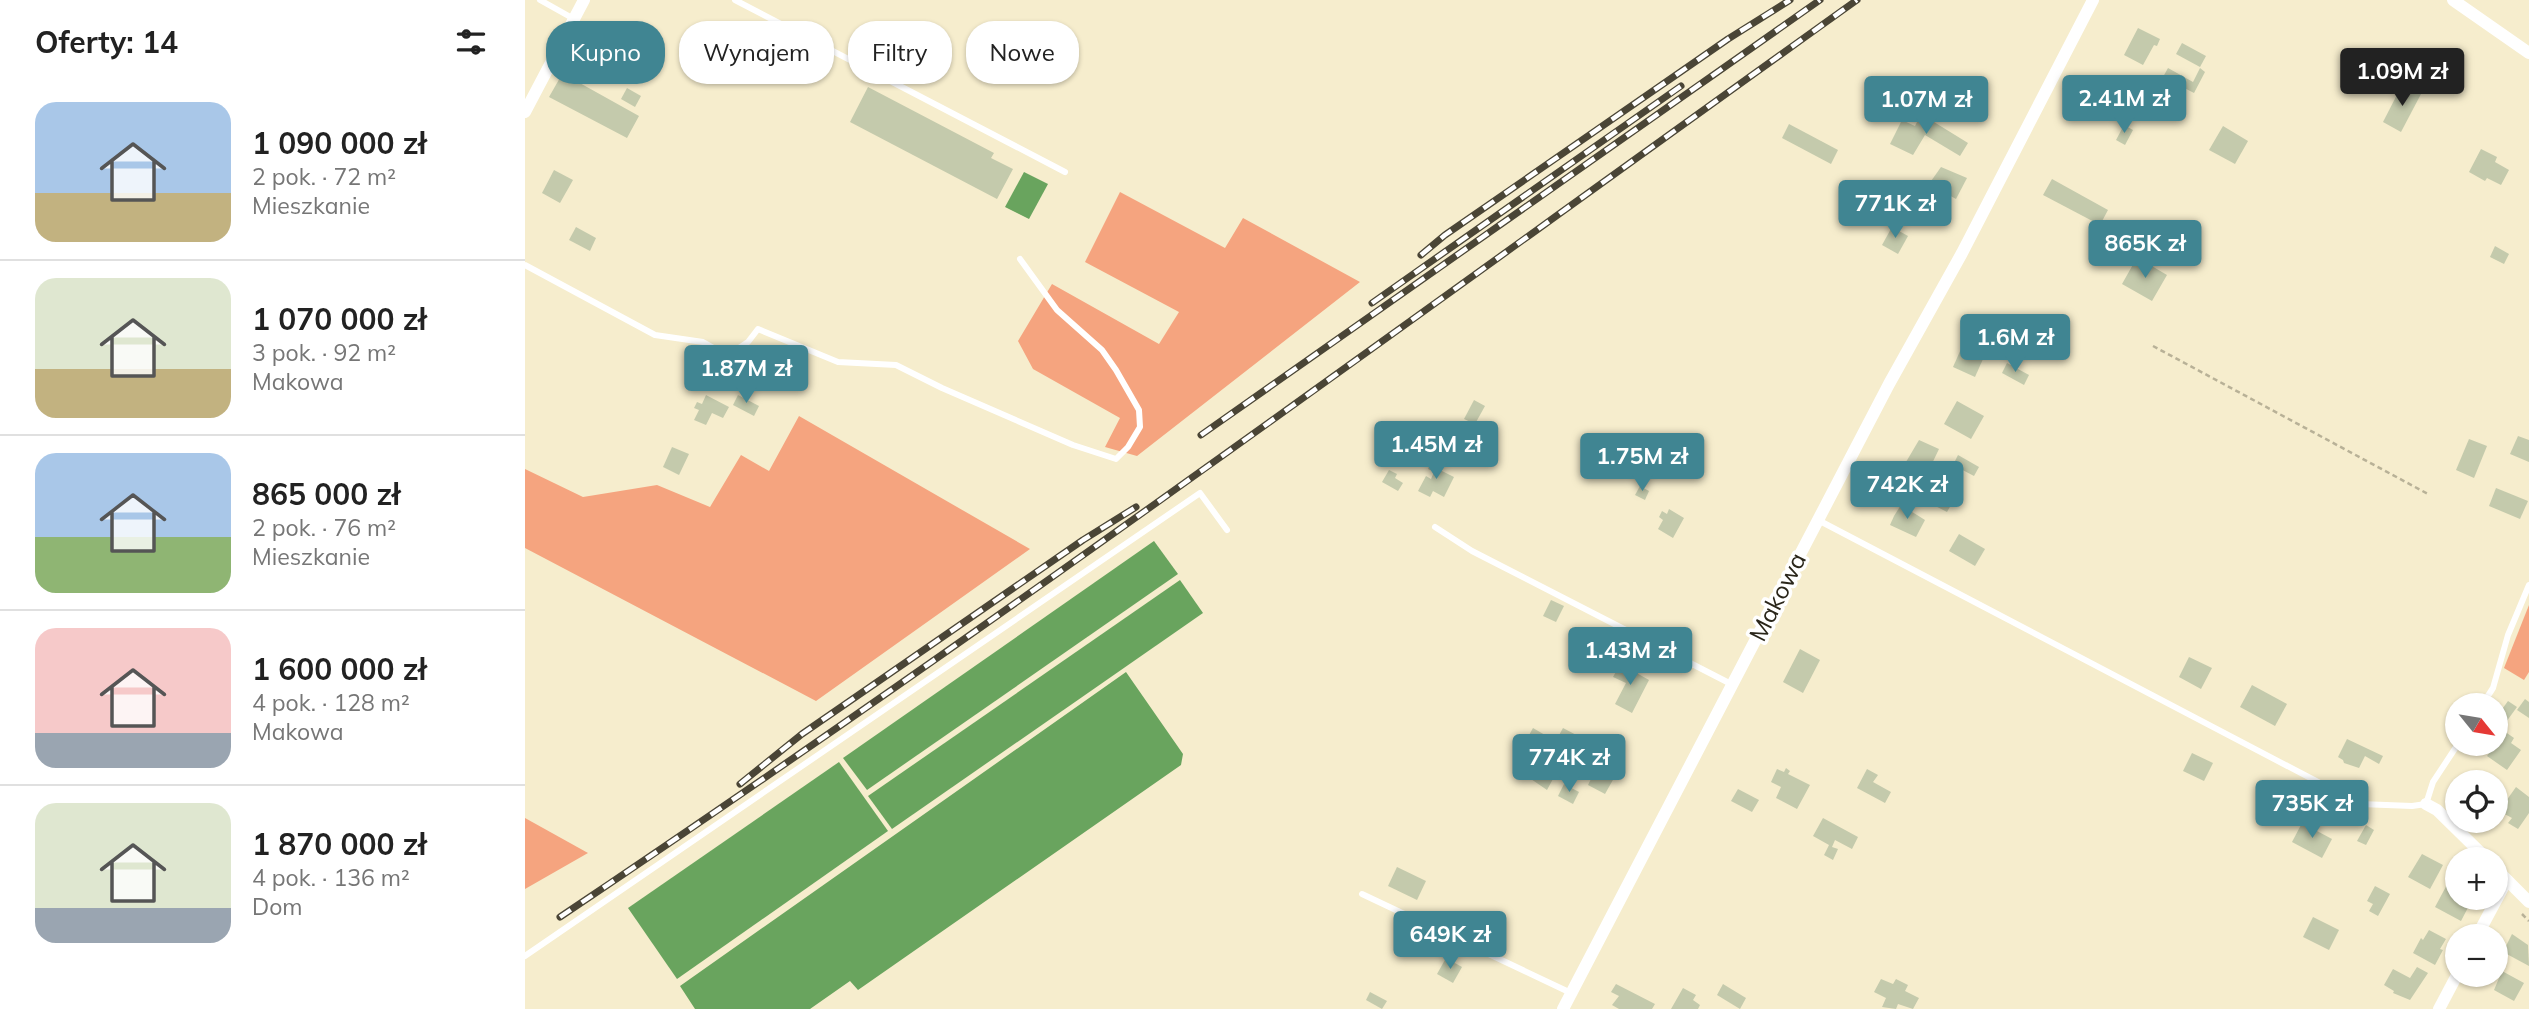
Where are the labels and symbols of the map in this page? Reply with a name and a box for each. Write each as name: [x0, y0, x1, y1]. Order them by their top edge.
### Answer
pin: 1.09M zł: [2330, 48, 2474, 108]
pin: 1.07M zł: [1854, 76, 1998, 136]
pin: 2.41M zł: [2052, 76, 2196, 135]
pin: 771K zł: [1830, 180, 1960, 240]
pin: 865K zł: [2080, 220, 2210, 280]
pin: 1.6M zł: [1950, 314, 2080, 374]
pin: 1.87M zł: [674, 346, 818, 405]
pin: 1.45M zł: [1364, 421, 1508, 481]
pin: 1.75M zł: [1570, 434, 1714, 493]
pin: 742K zł: [1842, 462, 1972, 521]
street label: Makowa: [1742, 547, 1812, 646]
pin: 1.43M zł: [1558, 628, 1702, 687]
north arrow: [2445, 693, 2508, 756]
pin: 774K zł: [1504, 734, 1634, 794]
pin: 735K zł: [2247, 780, 2377, 840]
pin: 649K zł: [1385, 912, 1515, 971]

